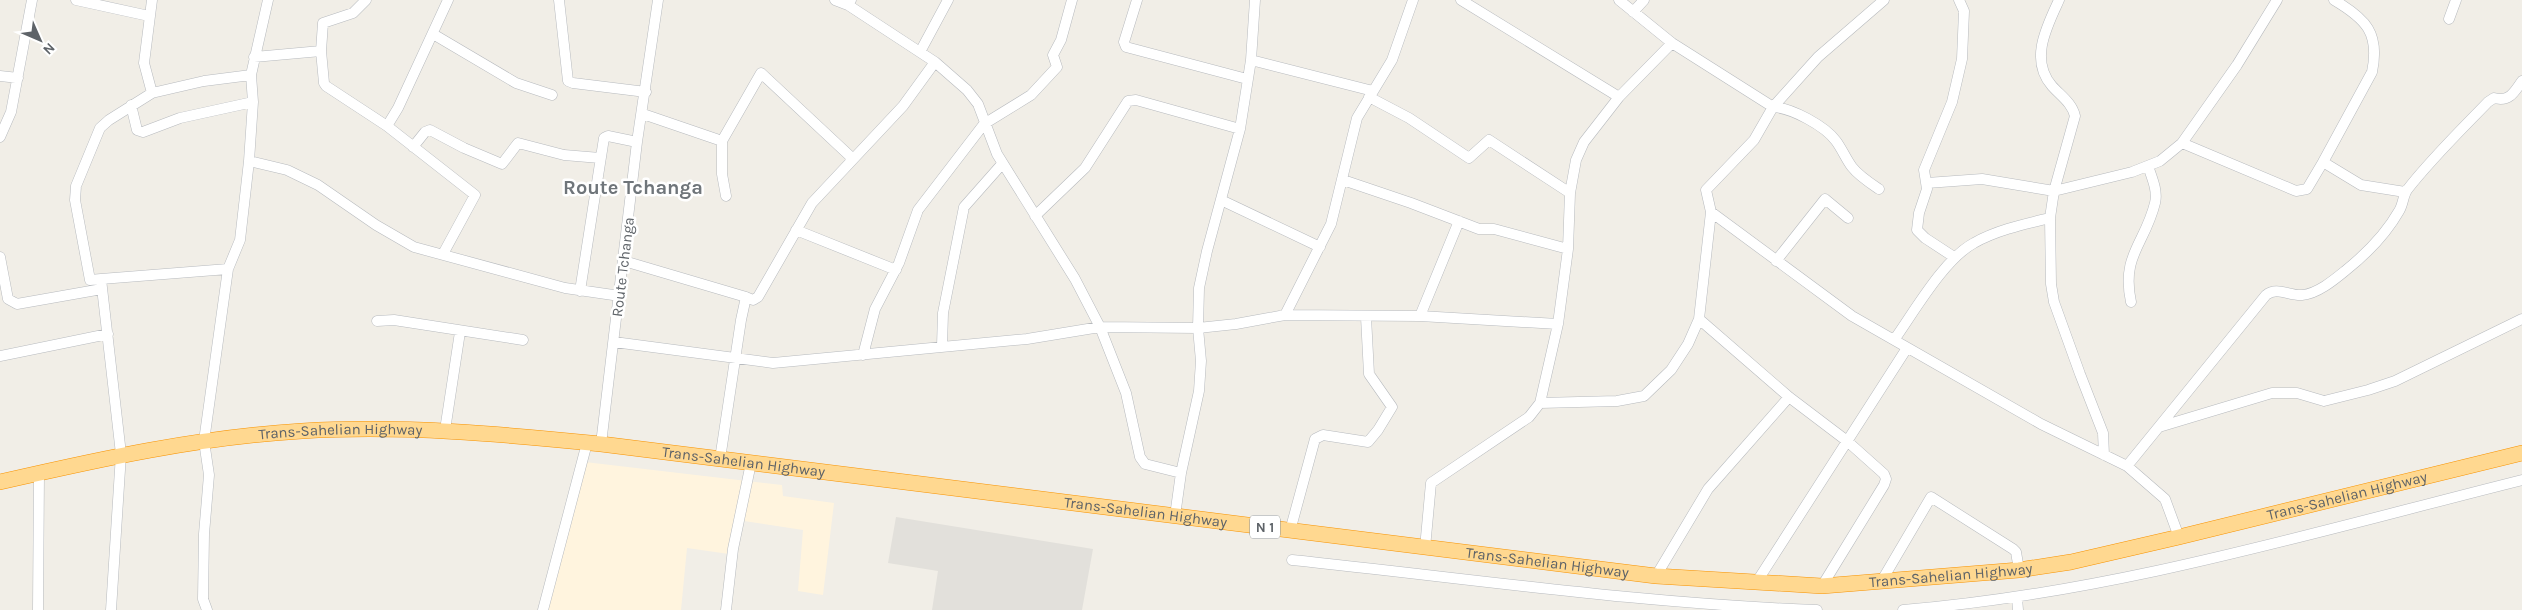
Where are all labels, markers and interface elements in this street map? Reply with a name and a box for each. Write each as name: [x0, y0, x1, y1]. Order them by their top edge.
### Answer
north arrow: [15, 15, 65, 65]
text: N: [39, 39, 58, 58]
district label: Route Tchanga: [563, 176, 703, 199]
street label: Route Tchanga: [608, 216, 638, 318]
street label: Trans-Sahelian Highway: [258, 420, 423, 443]
street label: Trans-Sahelian Highway: [661, 443, 826, 481]
street label: Trans-Sahelian Highway: [2265, 468, 2429, 524]
street label: Trans-Sahelian Highway: [1063, 493, 1228, 531]
road number: N 1: [1250, 516, 1280, 538]
street label: Trans-Sahelian Highway: [1465, 543, 1630, 582]
street label: Trans-Sahelian Highway: [1868, 559, 2034, 591]

